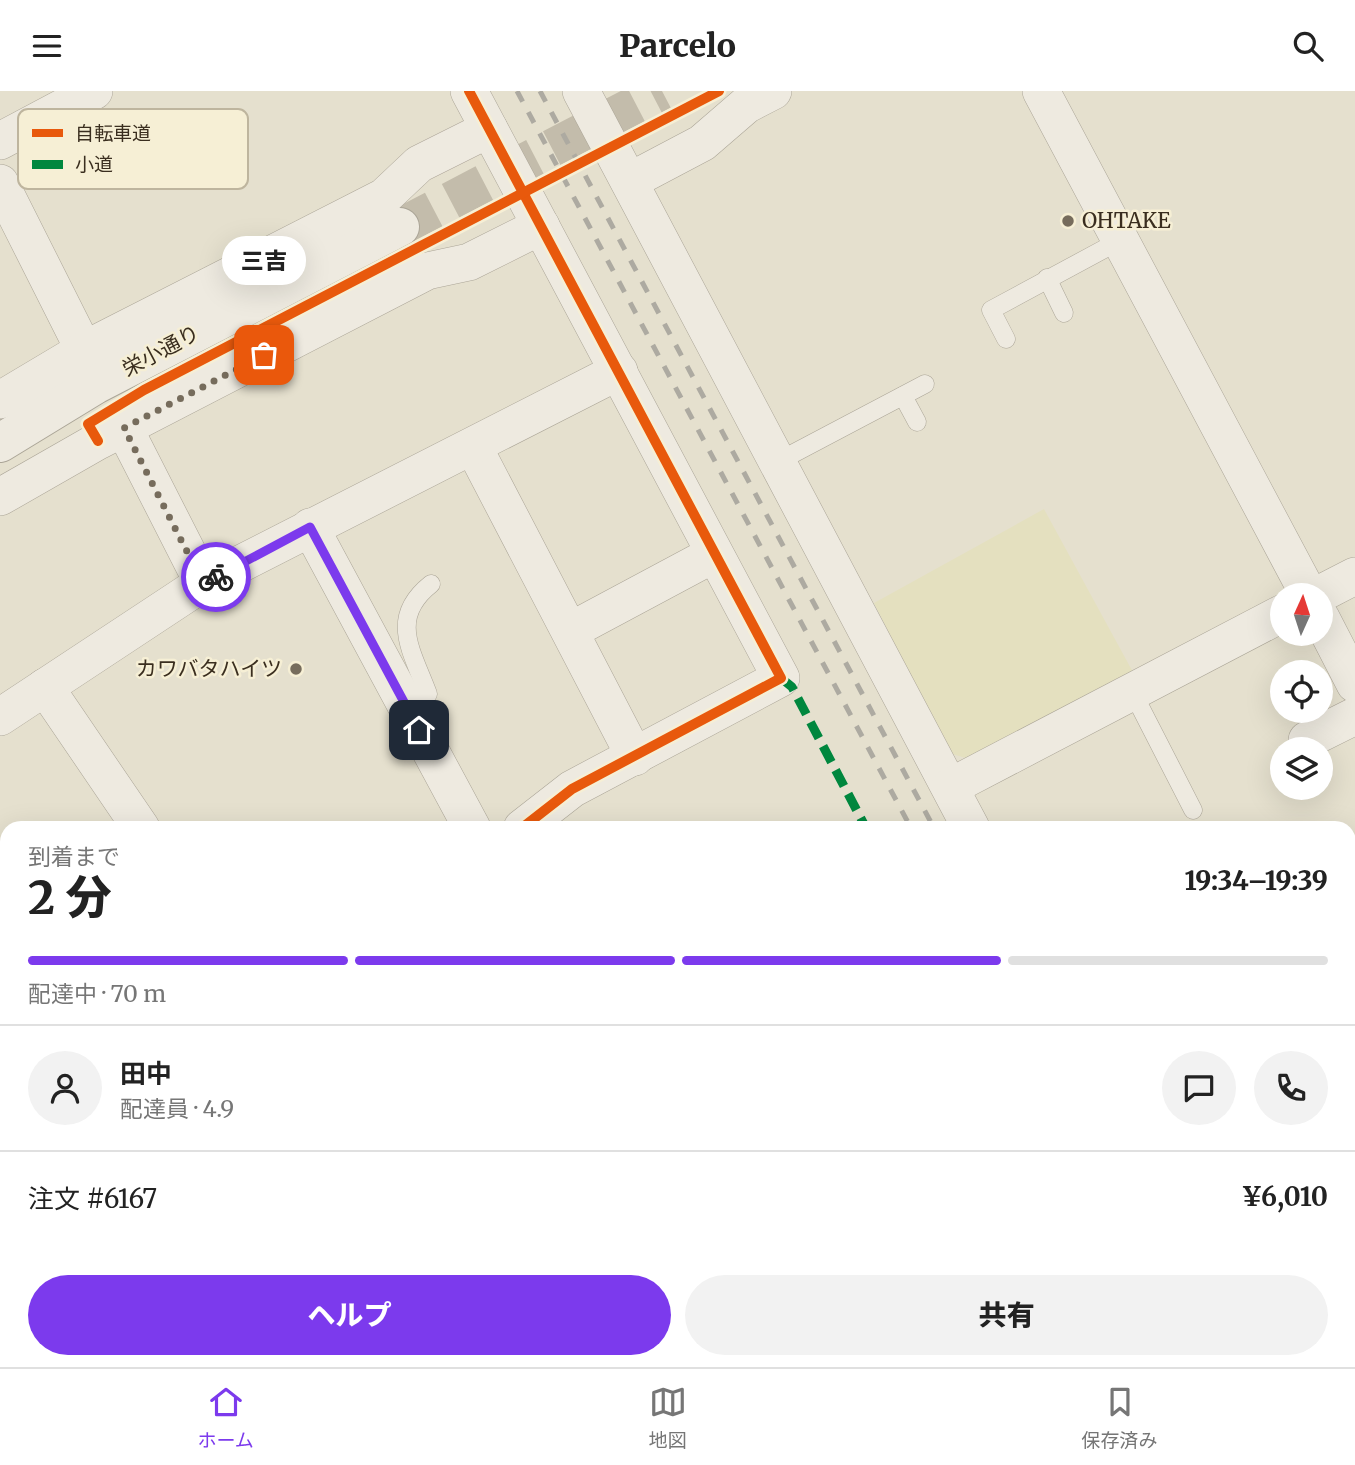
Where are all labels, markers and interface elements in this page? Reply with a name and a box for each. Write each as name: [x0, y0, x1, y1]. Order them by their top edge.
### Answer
text: Parcelo: [619, 26, 736, 66]
icon: menu: [28, 27, 66, 65]
icon: search: [1289, 27, 1327, 65]
legend: [18, 109, 248, 189]
text: 自転車道: [75, 121, 151, 145]
text: 小道: [75, 152, 113, 176]
place label: OHTAKE: [1082, 207, 1171, 234]
marker: OHTAKE: [1060, 213, 1076, 229]
callout: 三吉: [222, 236, 306, 285]
text: 三吉: [241, 246, 287, 275]
street label: 栄小通り: [117, 319, 204, 382]
pin: [234, 325, 294, 385]
icon: bag: [245, 336, 283, 374]
courier: [181, 542, 251, 612]
icon: bike: [197, 558, 235, 596]
north arrow: [1270, 583, 1334, 646]
map controls: [1270, 583, 1333, 800]
place label: カワバタハイツ: [136, 655, 282, 682]
button: locate: [1270, 660, 1333, 723]
marker: カワバタハイツ: [288, 661, 304, 677]
pin: [389, 700, 449, 760]
icon: home: [400, 711, 438, 749]
button: layers: [1270, 737, 1333, 800]
text: 到着まで: [28, 842, 120, 871]
text: 19:34–19:39: [1184, 864, 1328, 897]
text: 2 分: [28, 869, 112, 927]
text: 配達中 · 70 m: [28, 979, 166, 1008]
button: person: [28, 1051, 102, 1125]
button: chat: [1162, 1051, 1236, 1125]
button: phone: [1254, 1051, 1328, 1125]
text: 田中: [120, 1057, 172, 1090]
text: 配達員 · 4.9: [120, 1094, 234, 1123]
text: ¥6,010: [1241, 1180, 1328, 1213]
text: 注文 #6167: [28, 1182, 157, 1215]
button: ヘルプ: [28, 1275, 671, 1355]
button: 共有: [685, 1275, 1328, 1355]
tab: ホーム: [197, 1383, 254, 1452]
tab: 地図: [649, 1383, 687, 1452]
tab: 保存済み: [1082, 1383, 1158, 1452]

